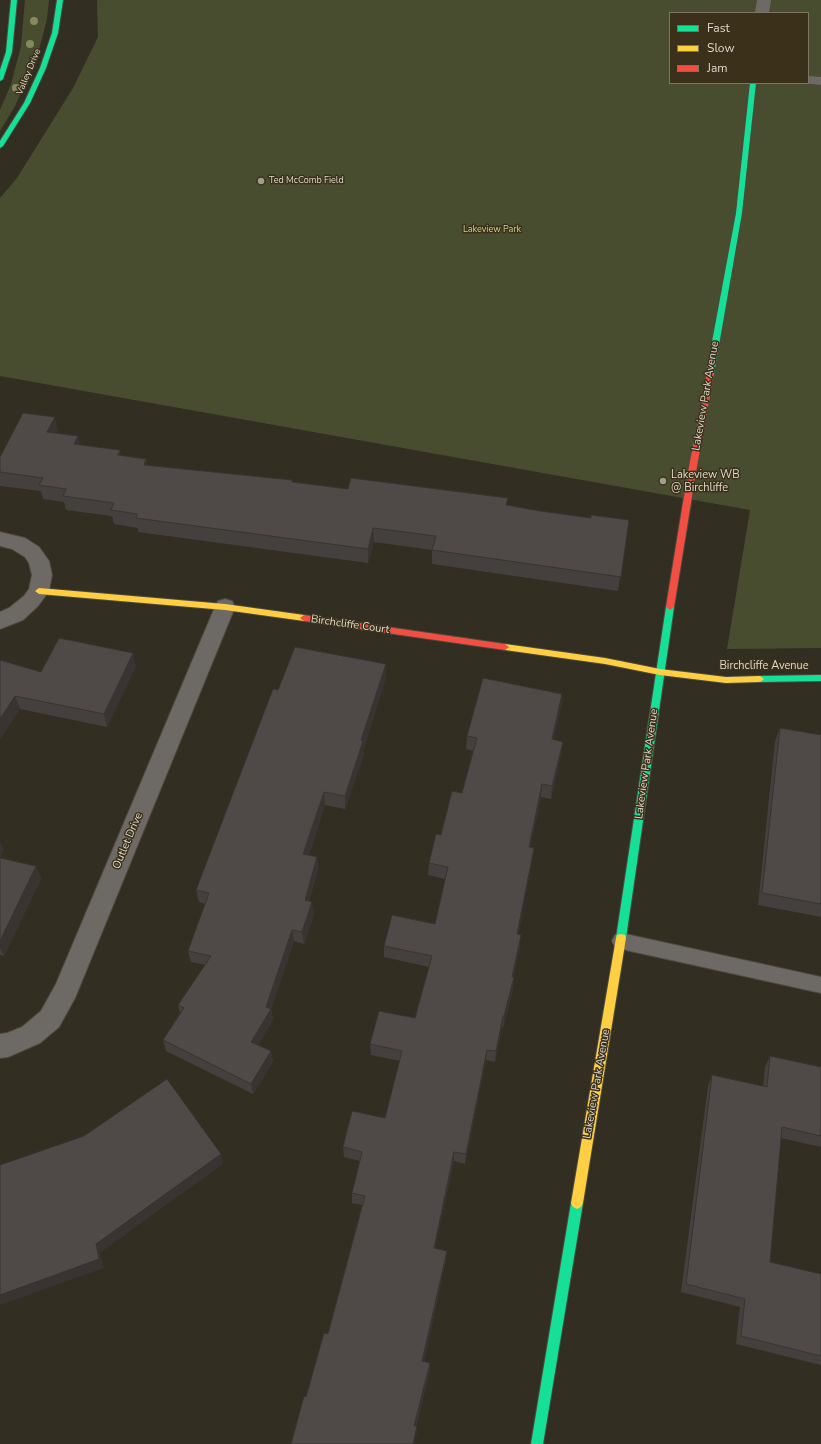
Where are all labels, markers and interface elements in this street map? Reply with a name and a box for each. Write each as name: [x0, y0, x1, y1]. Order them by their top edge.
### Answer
legend: [669, 12, 809, 84]
text: Fast: [707, 20, 730, 36]
text: Slow: [707, 40, 735, 56]
street label: Valley Drive: [15, 47, 43, 97]
text: Jam: [707, 60, 728, 76]
marker: Ted McComb Field: [256, 176, 266, 186]
place label: Ted McComb Field: [269, 176, 344, 186]
park label: Lakeview Park: [463, 225, 521, 235]
street label: Lakeview Park Avenue: [690, 340, 722, 452]
place label: Lakeview WB @ Birchliffe: [671, 468, 740, 494]
marker: Lakeview WB @ Birchliffe: [658, 476, 668, 486]
street label: Birchcliffe Court: [310, 613, 390, 637]
street label: Birchcliffe Avenue: [719, 659, 809, 673]
street label: Lakeview Park Avenue: [633, 708, 661, 820]
street label: Outlet Drive: [110, 811, 146, 871]
street label: Lakeview Park Avenue: [581, 1028, 613, 1140]

